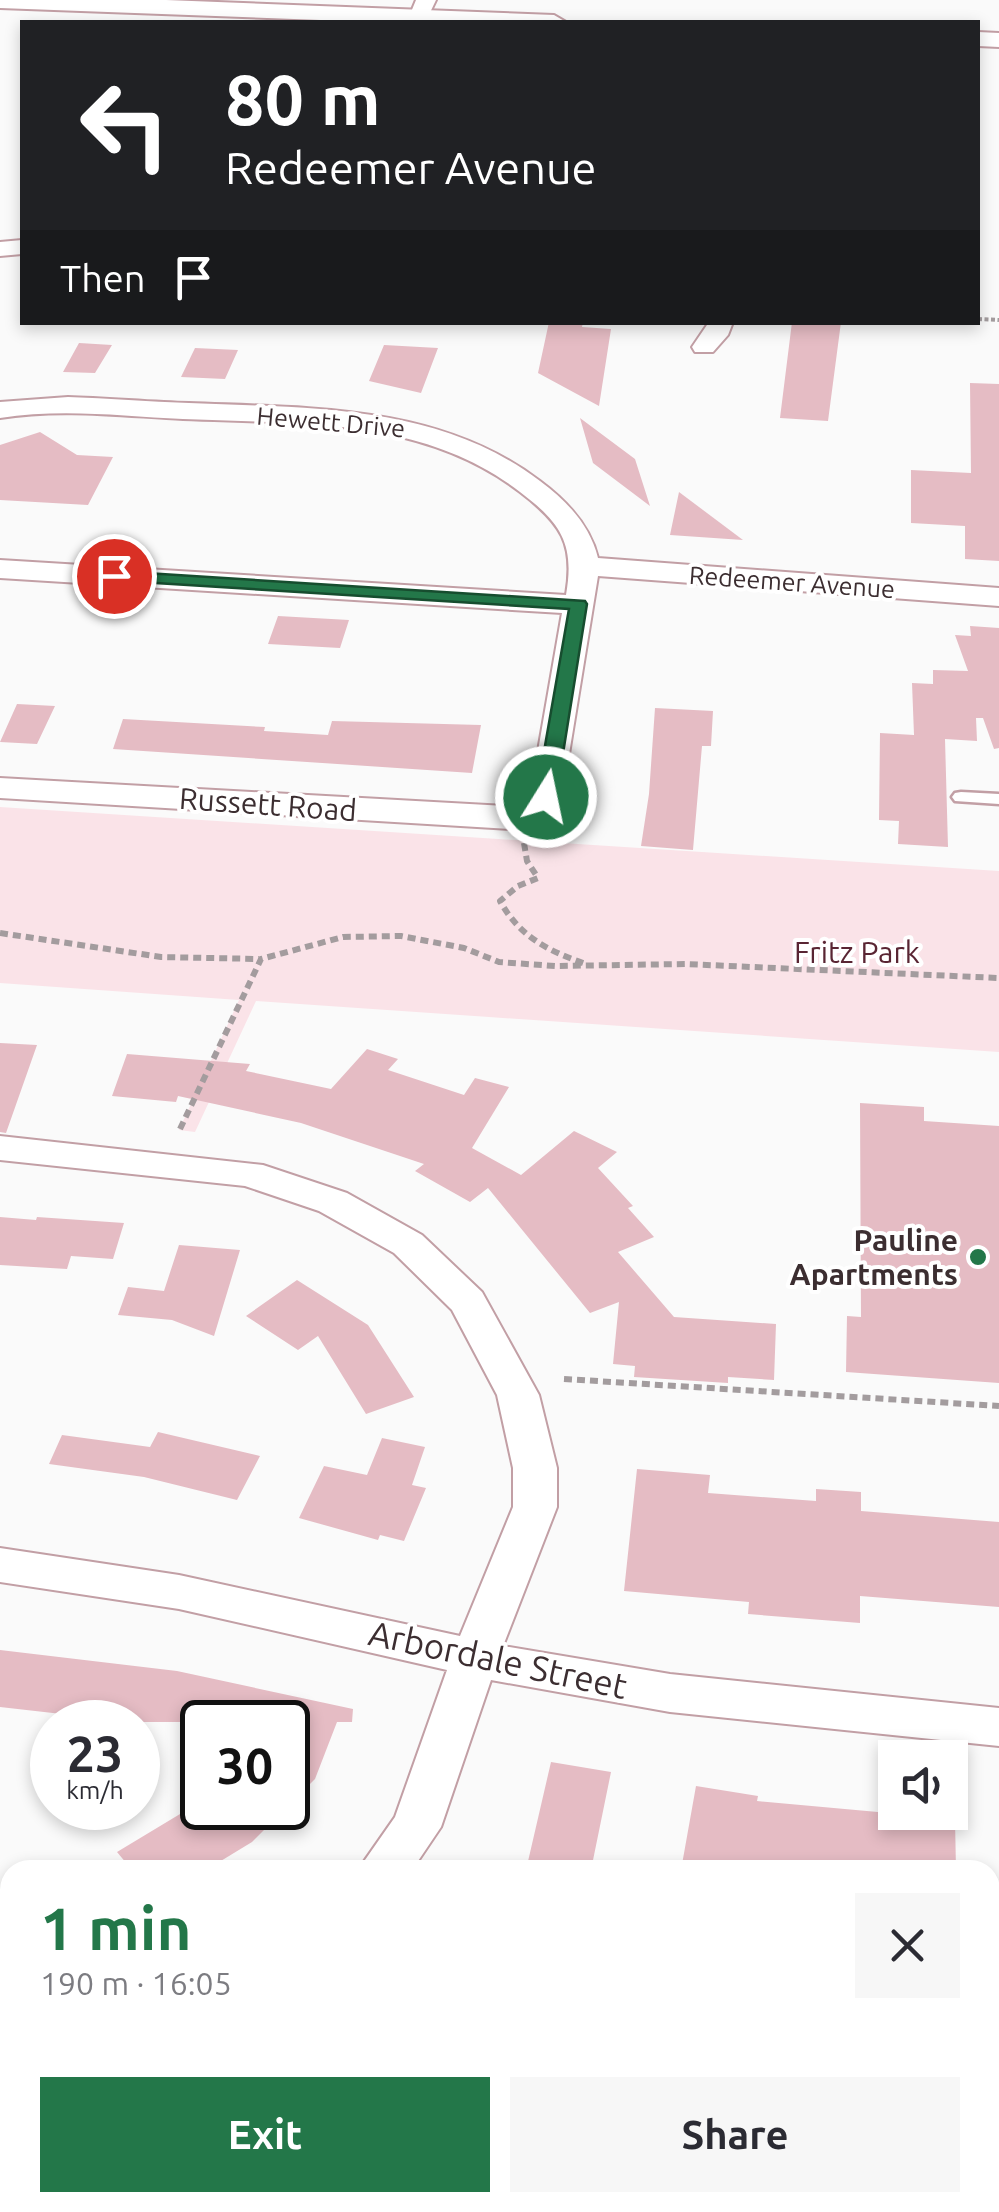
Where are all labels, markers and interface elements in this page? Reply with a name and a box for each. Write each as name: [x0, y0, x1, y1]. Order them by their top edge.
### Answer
icon: left: [60, 60, 190, 190]
text: 80 m: [225, 60, 381, 138]
text: Redeemer Avenue: [225, 142, 596, 193]
icon: arrive: [166, 250, 221, 305]
text: Then: [60, 257, 146, 299]
street label: Hewett Drive: [256, 402, 406, 442]
pin: [72, 534, 157, 619]
icon: arrive: [87, 549, 142, 604]
street label: Redeemer Avenue: [688, 561, 896, 603]
position arrow: [494, 745, 598, 849]
street label: Russett Road: [178, 781, 358, 827]
park label: Fritz Park: [794, 935, 920, 969]
place label: Pauline Apartments: [790, 1223, 958, 1291]
marker: Pauline Apartments: [967, 1246, 989, 1268]
street label: Arbordale Street: [365, 1612, 631, 1706]
speed limit sign: 30: [180, 1700, 310, 1830]
text: 23: [67, 1725, 123, 1781]
map controls: [878, 1740, 968, 1830]
button: sound: [878, 1740, 968, 1830]
text: km/h: [66, 1776, 124, 1804]
button: close: [855, 1893, 960, 1998]
text: 1 min: [40, 1894, 192, 1961]
text: 190 m · 16:05: [40, 1965, 232, 2001]
button: Exit: [40, 2077, 490, 2192]
button: Share: [510, 2077, 960, 2192]

